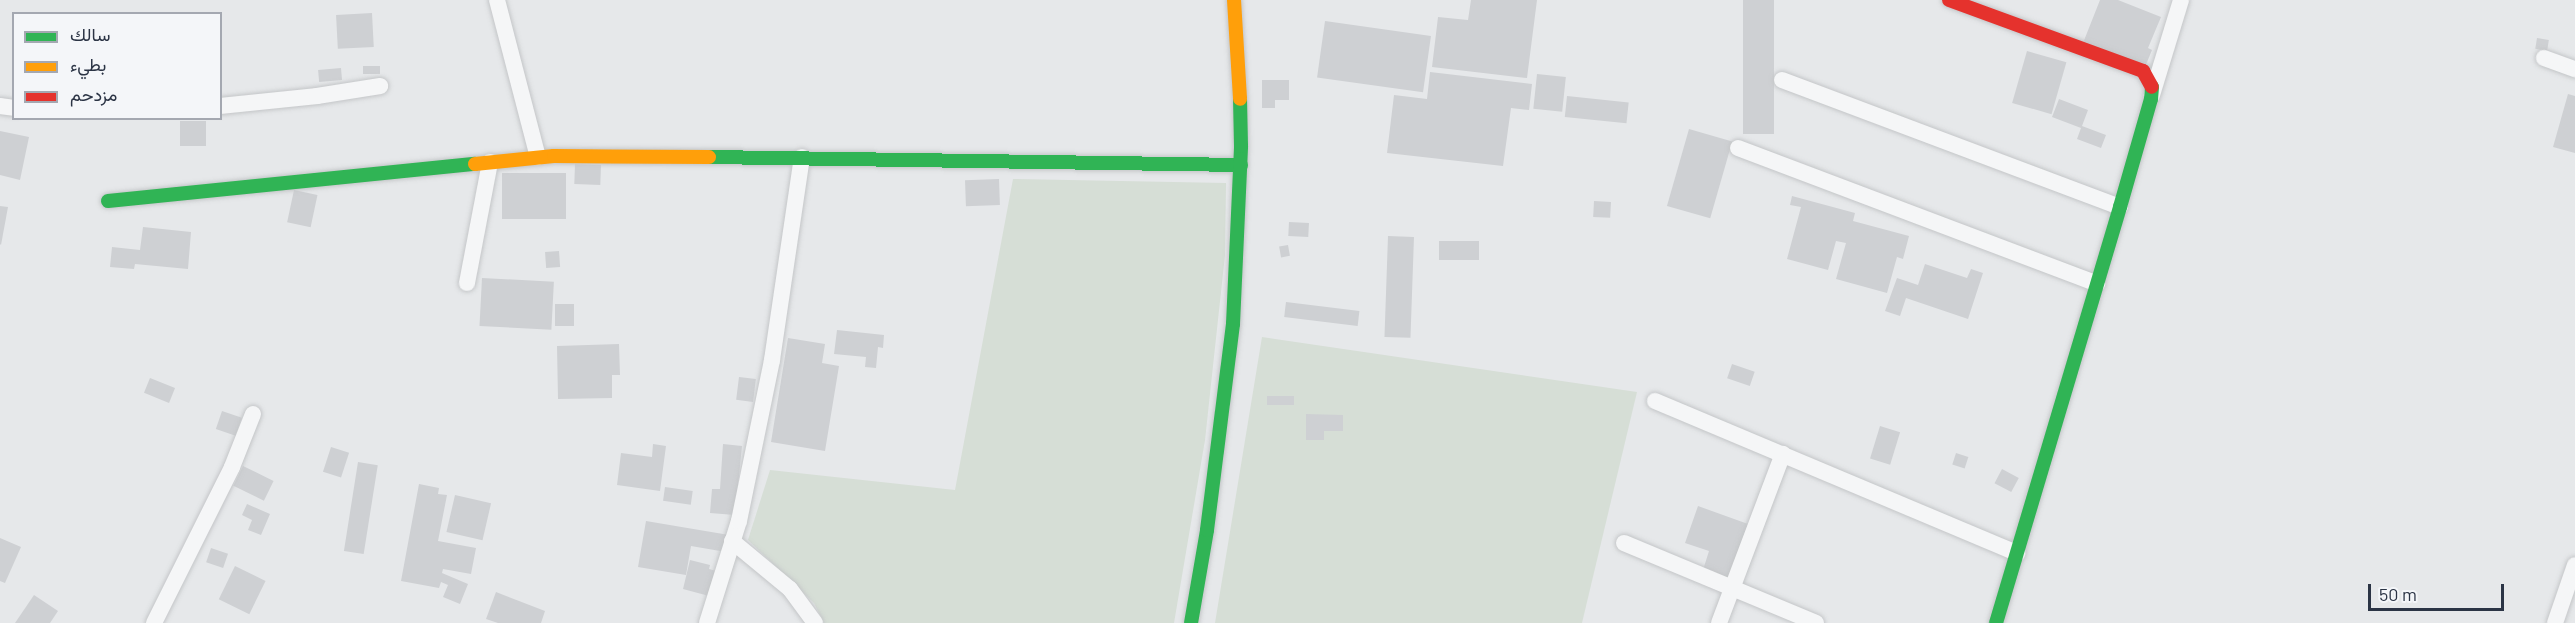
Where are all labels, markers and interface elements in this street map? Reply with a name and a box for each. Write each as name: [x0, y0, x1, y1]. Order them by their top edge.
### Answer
legend: [12, 12, 222, 120]
text: سالك: [70, 23, 110, 45]
text: بطيء: [70, 53, 106, 75]
text: مزدحم: [70, 83, 117, 105]
scale bar: [2371, 572, 2508, 610]
text: 50 m: [2379, 583, 2417, 605]

